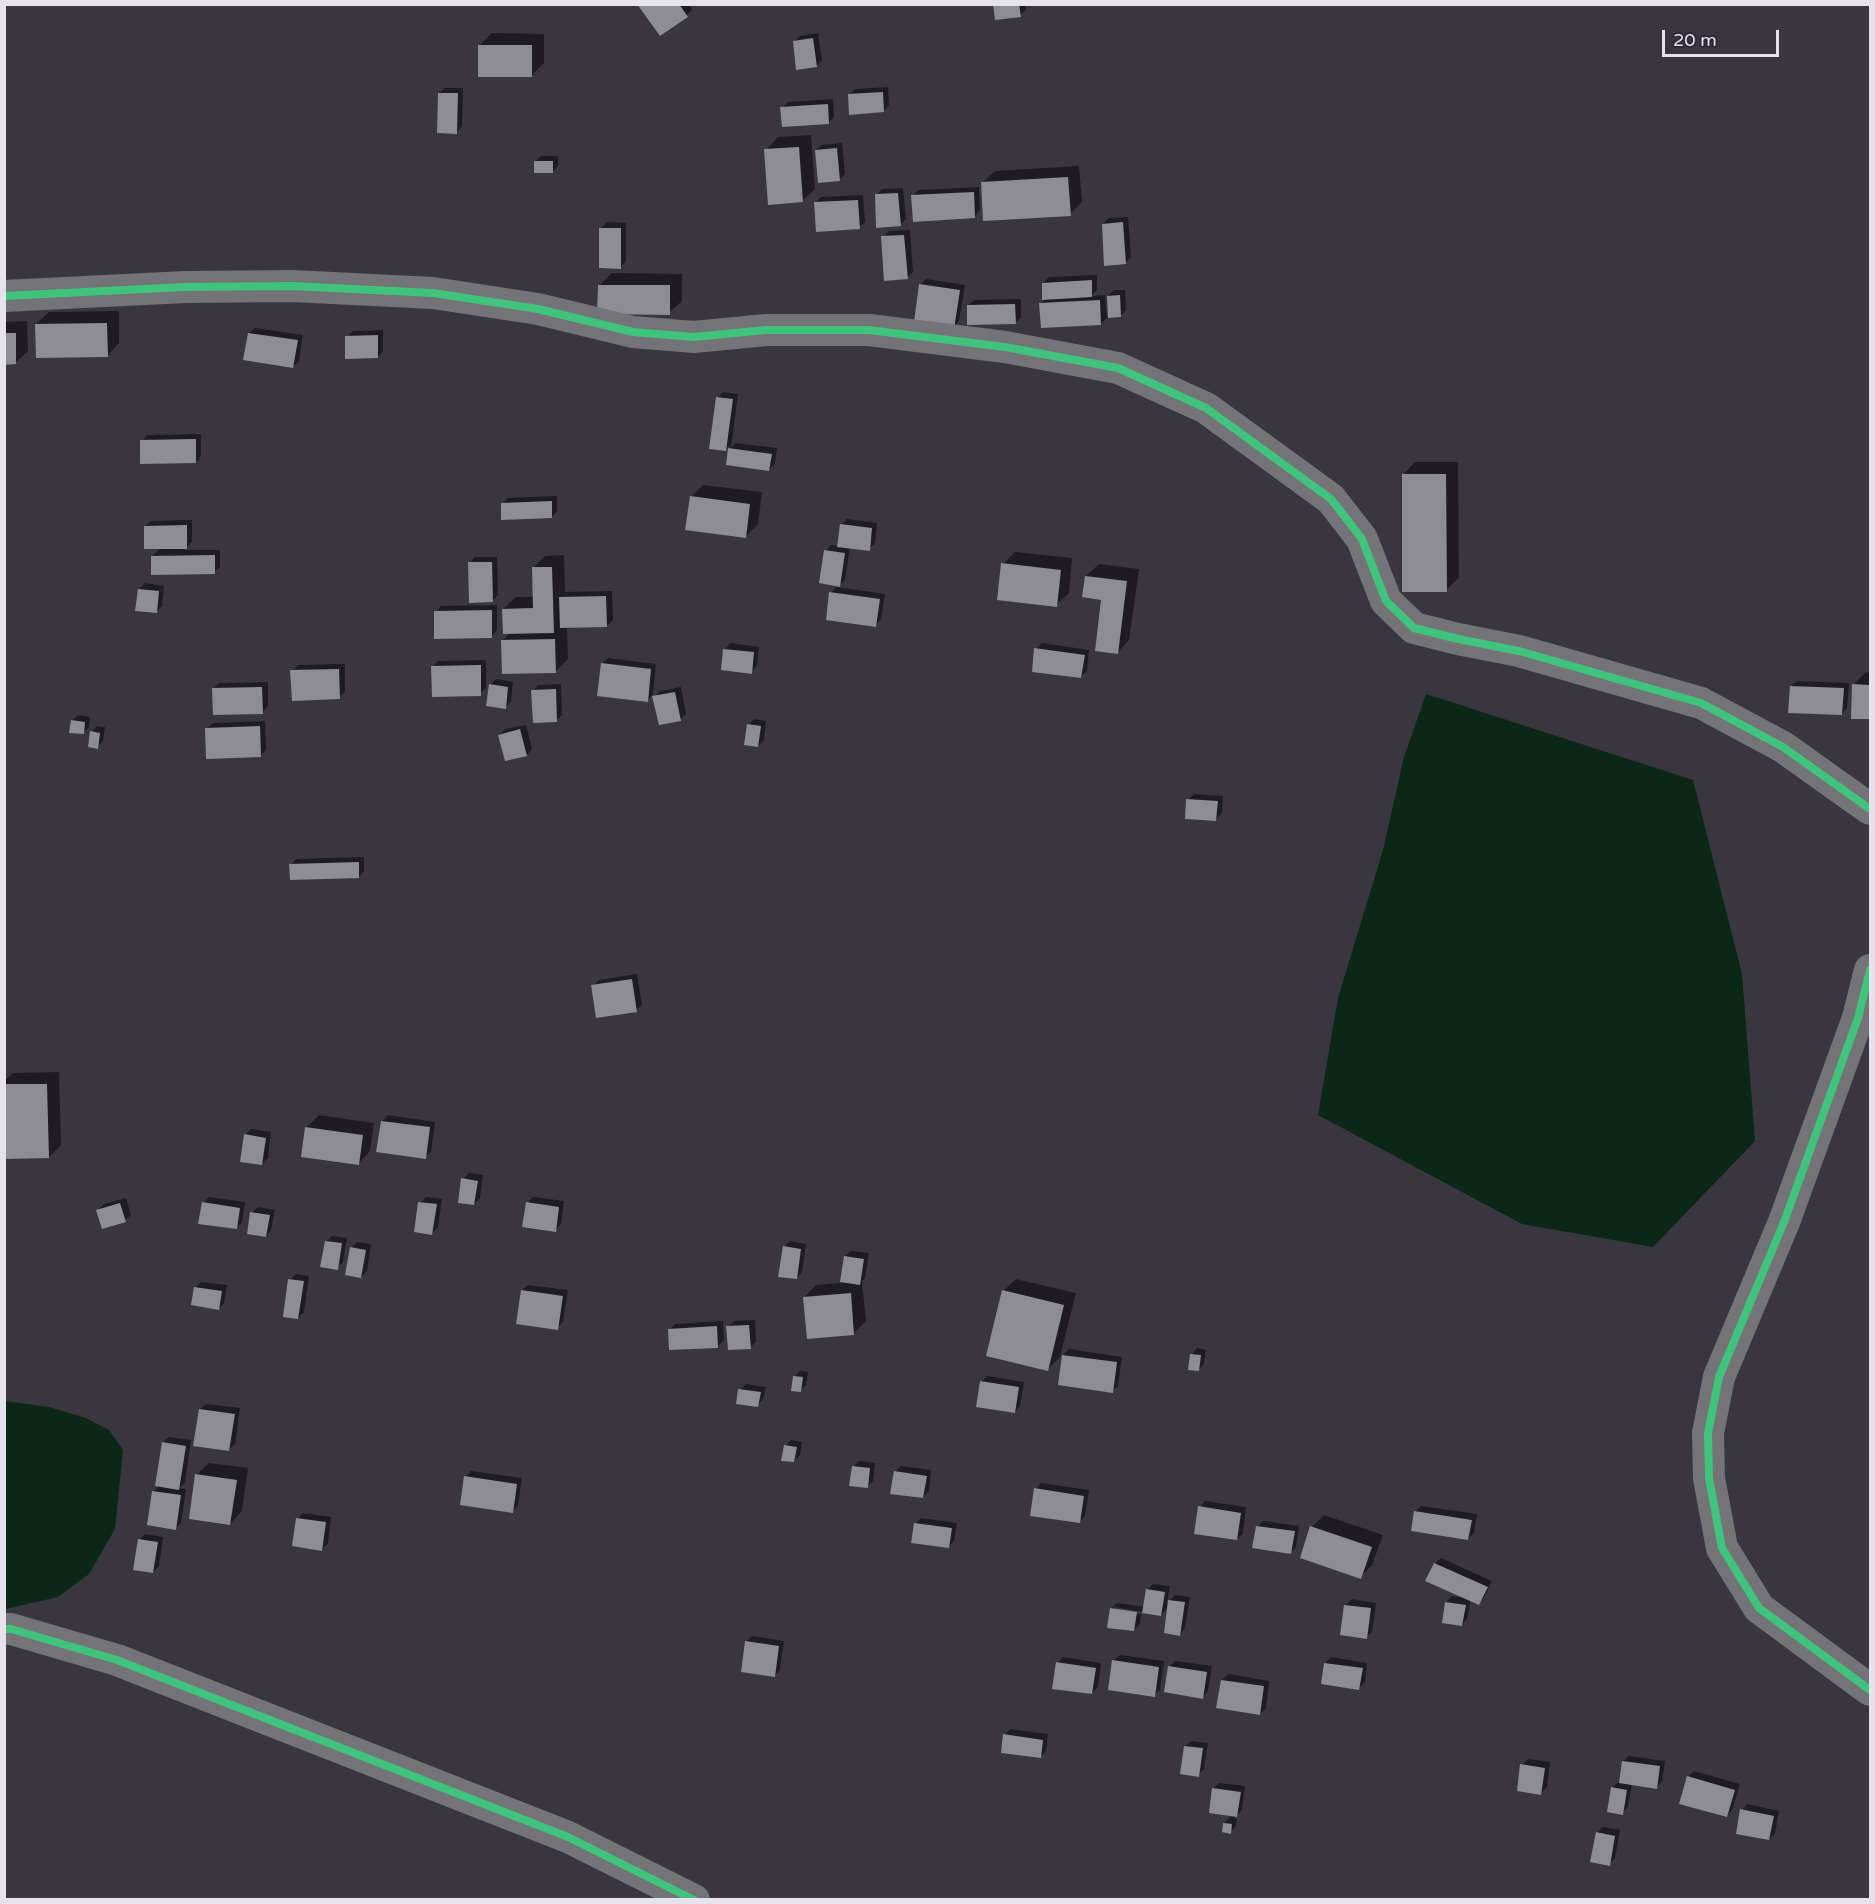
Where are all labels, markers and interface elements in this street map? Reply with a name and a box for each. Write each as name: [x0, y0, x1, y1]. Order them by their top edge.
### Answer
scale bar: [1665, 18, 1782, 56]
text: 20 m: [1673, 29, 1717, 51]

